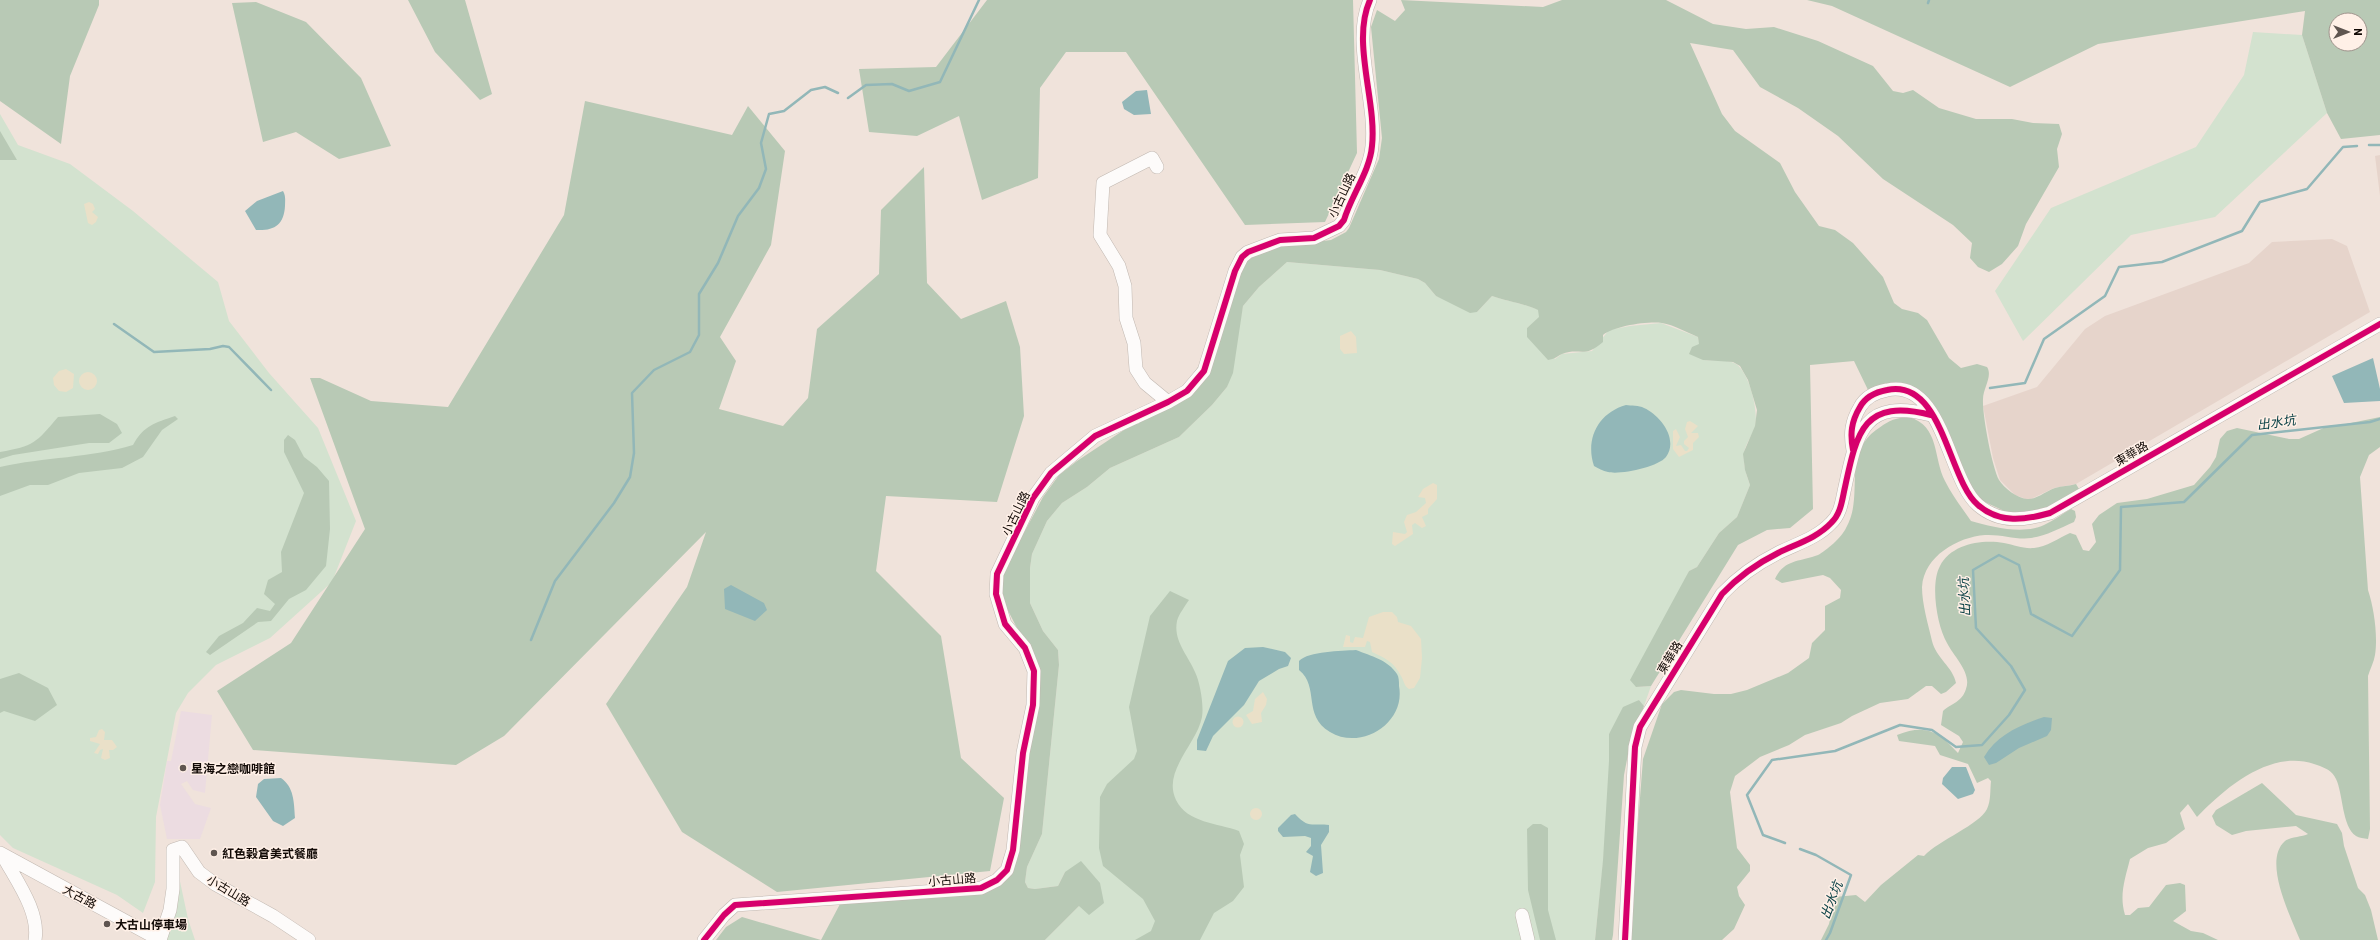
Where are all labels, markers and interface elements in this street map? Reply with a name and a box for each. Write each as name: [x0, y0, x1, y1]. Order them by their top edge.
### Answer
north arrow: [2328, 12, 2368, 52]
text: N: [2352, 28, 2365, 36]
street label: 小古山路: [1325, 170, 1357, 220]
water label: 出水坑: [2256, 411, 2298, 433]
street label: 東華路: [2112, 438, 2150, 468]
street label: 小古山路: [998, 488, 1032, 538]
water label: 出水坑: [1955, 575, 1973, 617]
street label: 東華路: [1654, 638, 1684, 676]
place label: 星海之戀咖啡館: [191, 761, 275, 775]
marker: 星海之戀咖啡館: [178, 763, 188, 773]
place label: 紅色榖倉美式餐廳: [222, 846, 318, 860]
marker: 紅色榖倉美式餐廳: [209, 848, 219, 858]
street label: 小古山路: [927, 870, 977, 888]
street label: 小古山路: [205, 872, 253, 908]
water label: 出水坑: [1817, 877, 1846, 921]
street label: 大古路: [61, 881, 99, 911]
place label: 大古山停車場: [115, 917, 187, 931]
marker: 大古山停車場: [102, 919, 112, 929]

